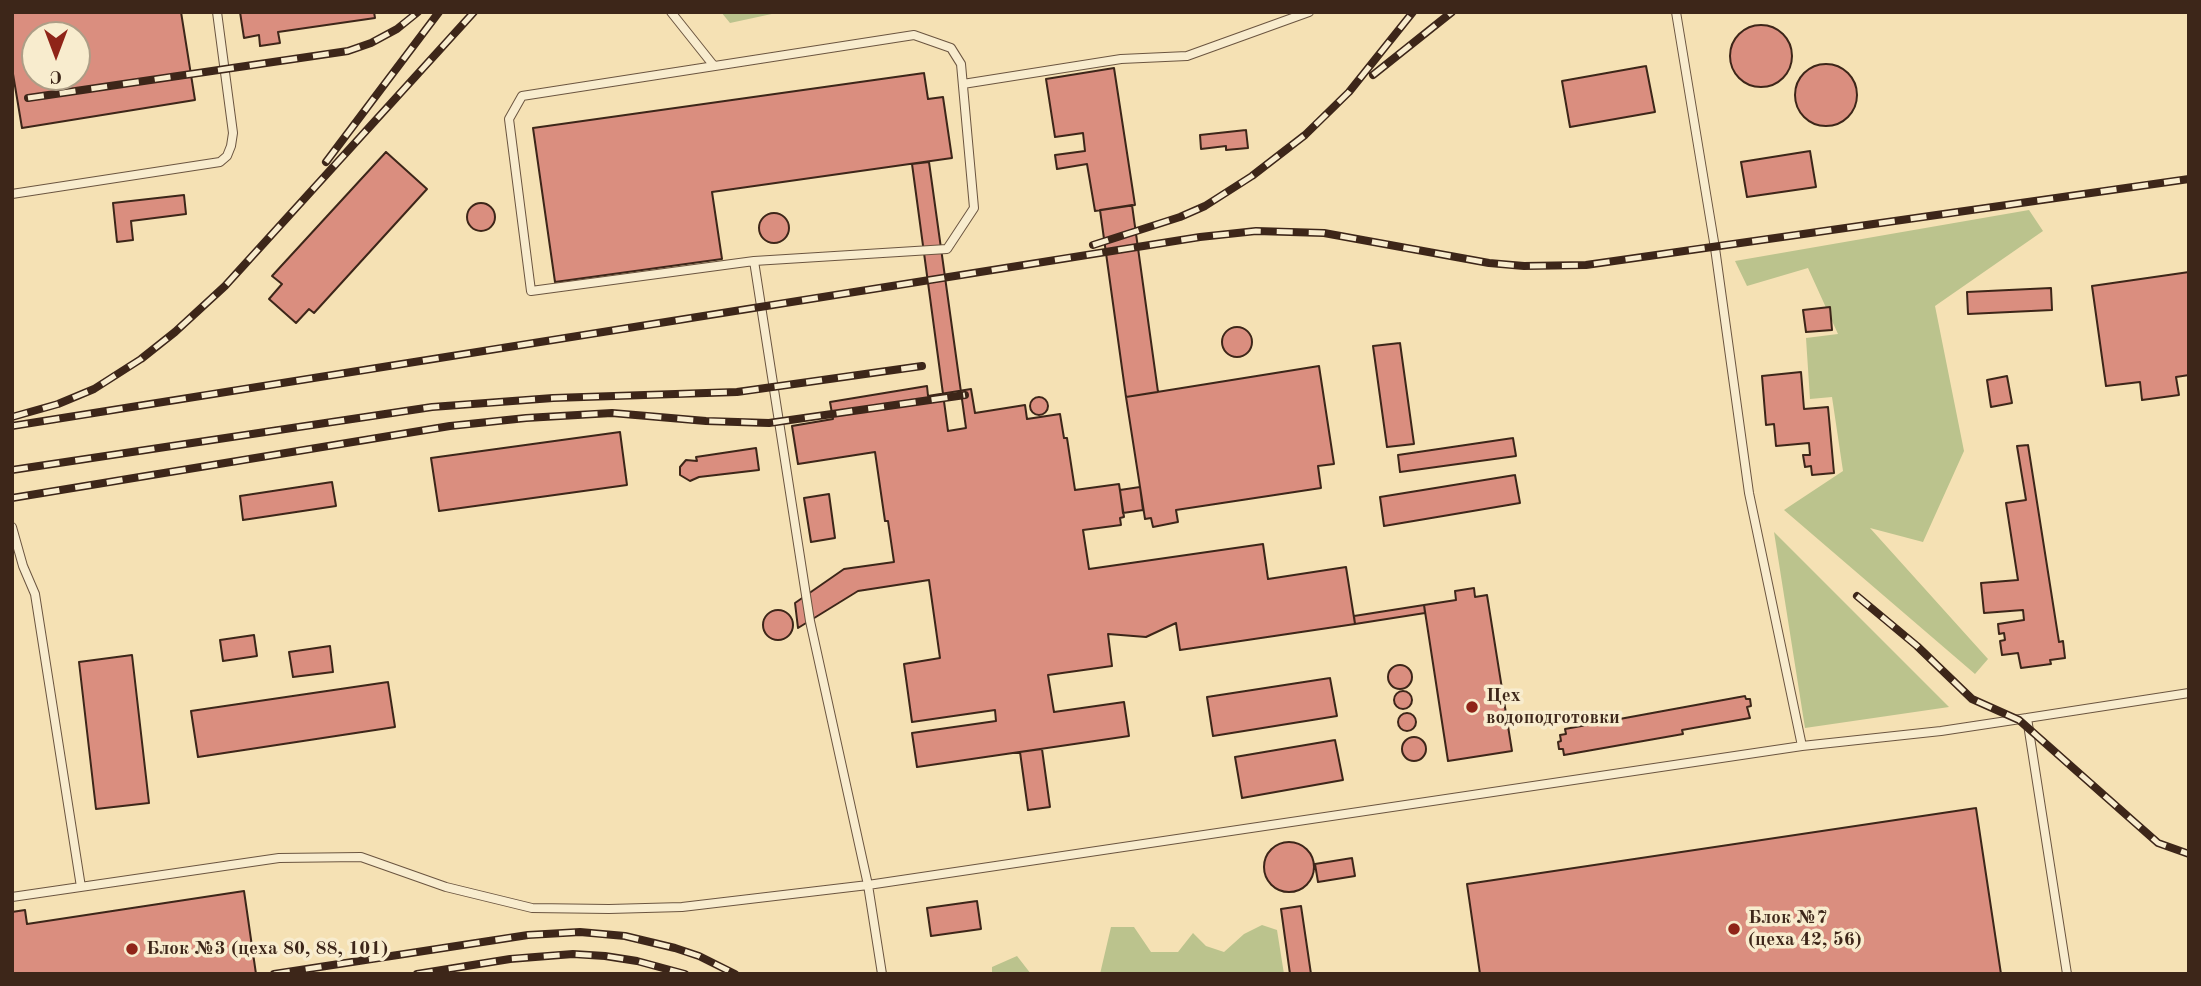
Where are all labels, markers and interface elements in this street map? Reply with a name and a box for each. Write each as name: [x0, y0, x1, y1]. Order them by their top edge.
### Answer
north arrow: [21, 21, 91, 91]
text: С: [50, 66, 62, 85]
place label: Цех водоподготовки: [1486, 685, 1620, 729]
marker: Цех водоподготовки: [1464, 699, 1480, 715]
place label: Блок №7 (цеха 42, 56): [1748, 907, 1862, 951]
marker: Блок №7 (цеха 42, 56): [1726, 921, 1742, 937]
place label: Блок №3 (цеха 80, 88, 101): [146, 938, 388, 960]
marker: Блок №3 (цеха 80, 88, 101): [124, 941, 140, 957]

